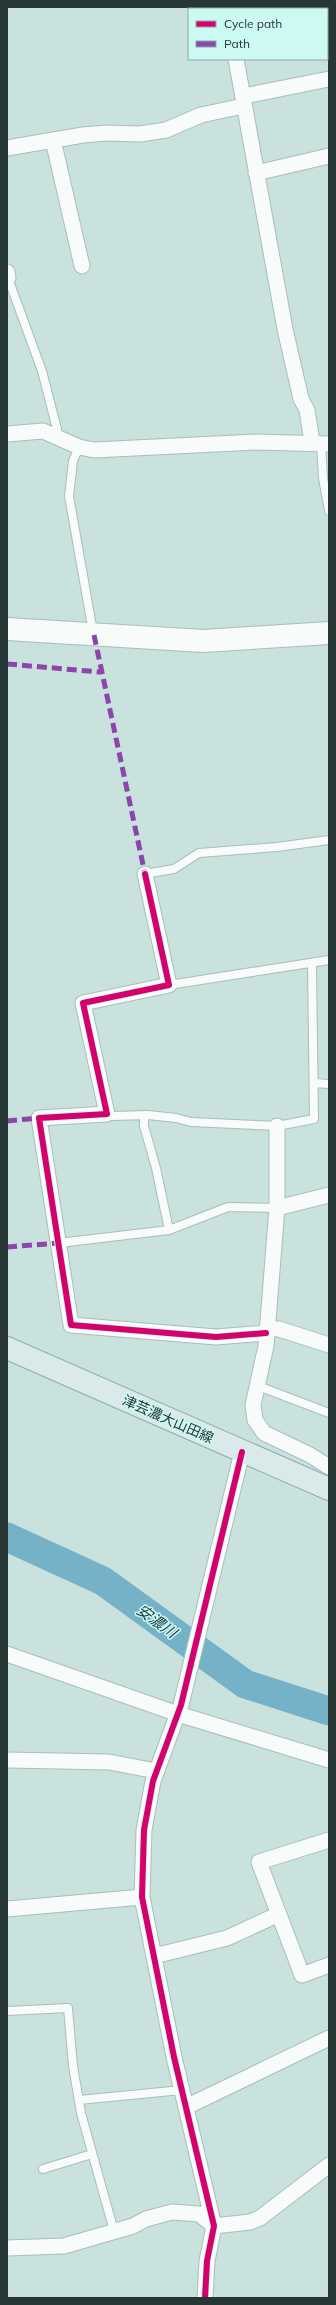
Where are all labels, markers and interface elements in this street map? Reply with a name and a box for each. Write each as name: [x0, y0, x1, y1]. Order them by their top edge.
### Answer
legend: [188, 8, 328, 60]
text: Cycle path: [224, 16, 282, 31]
text: Path: [224, 36, 250, 51]
street label: 津芸濃大山田線: [120, 1391, 216, 1447]
water label: 安濃川: [133, 1600, 182, 1643]

